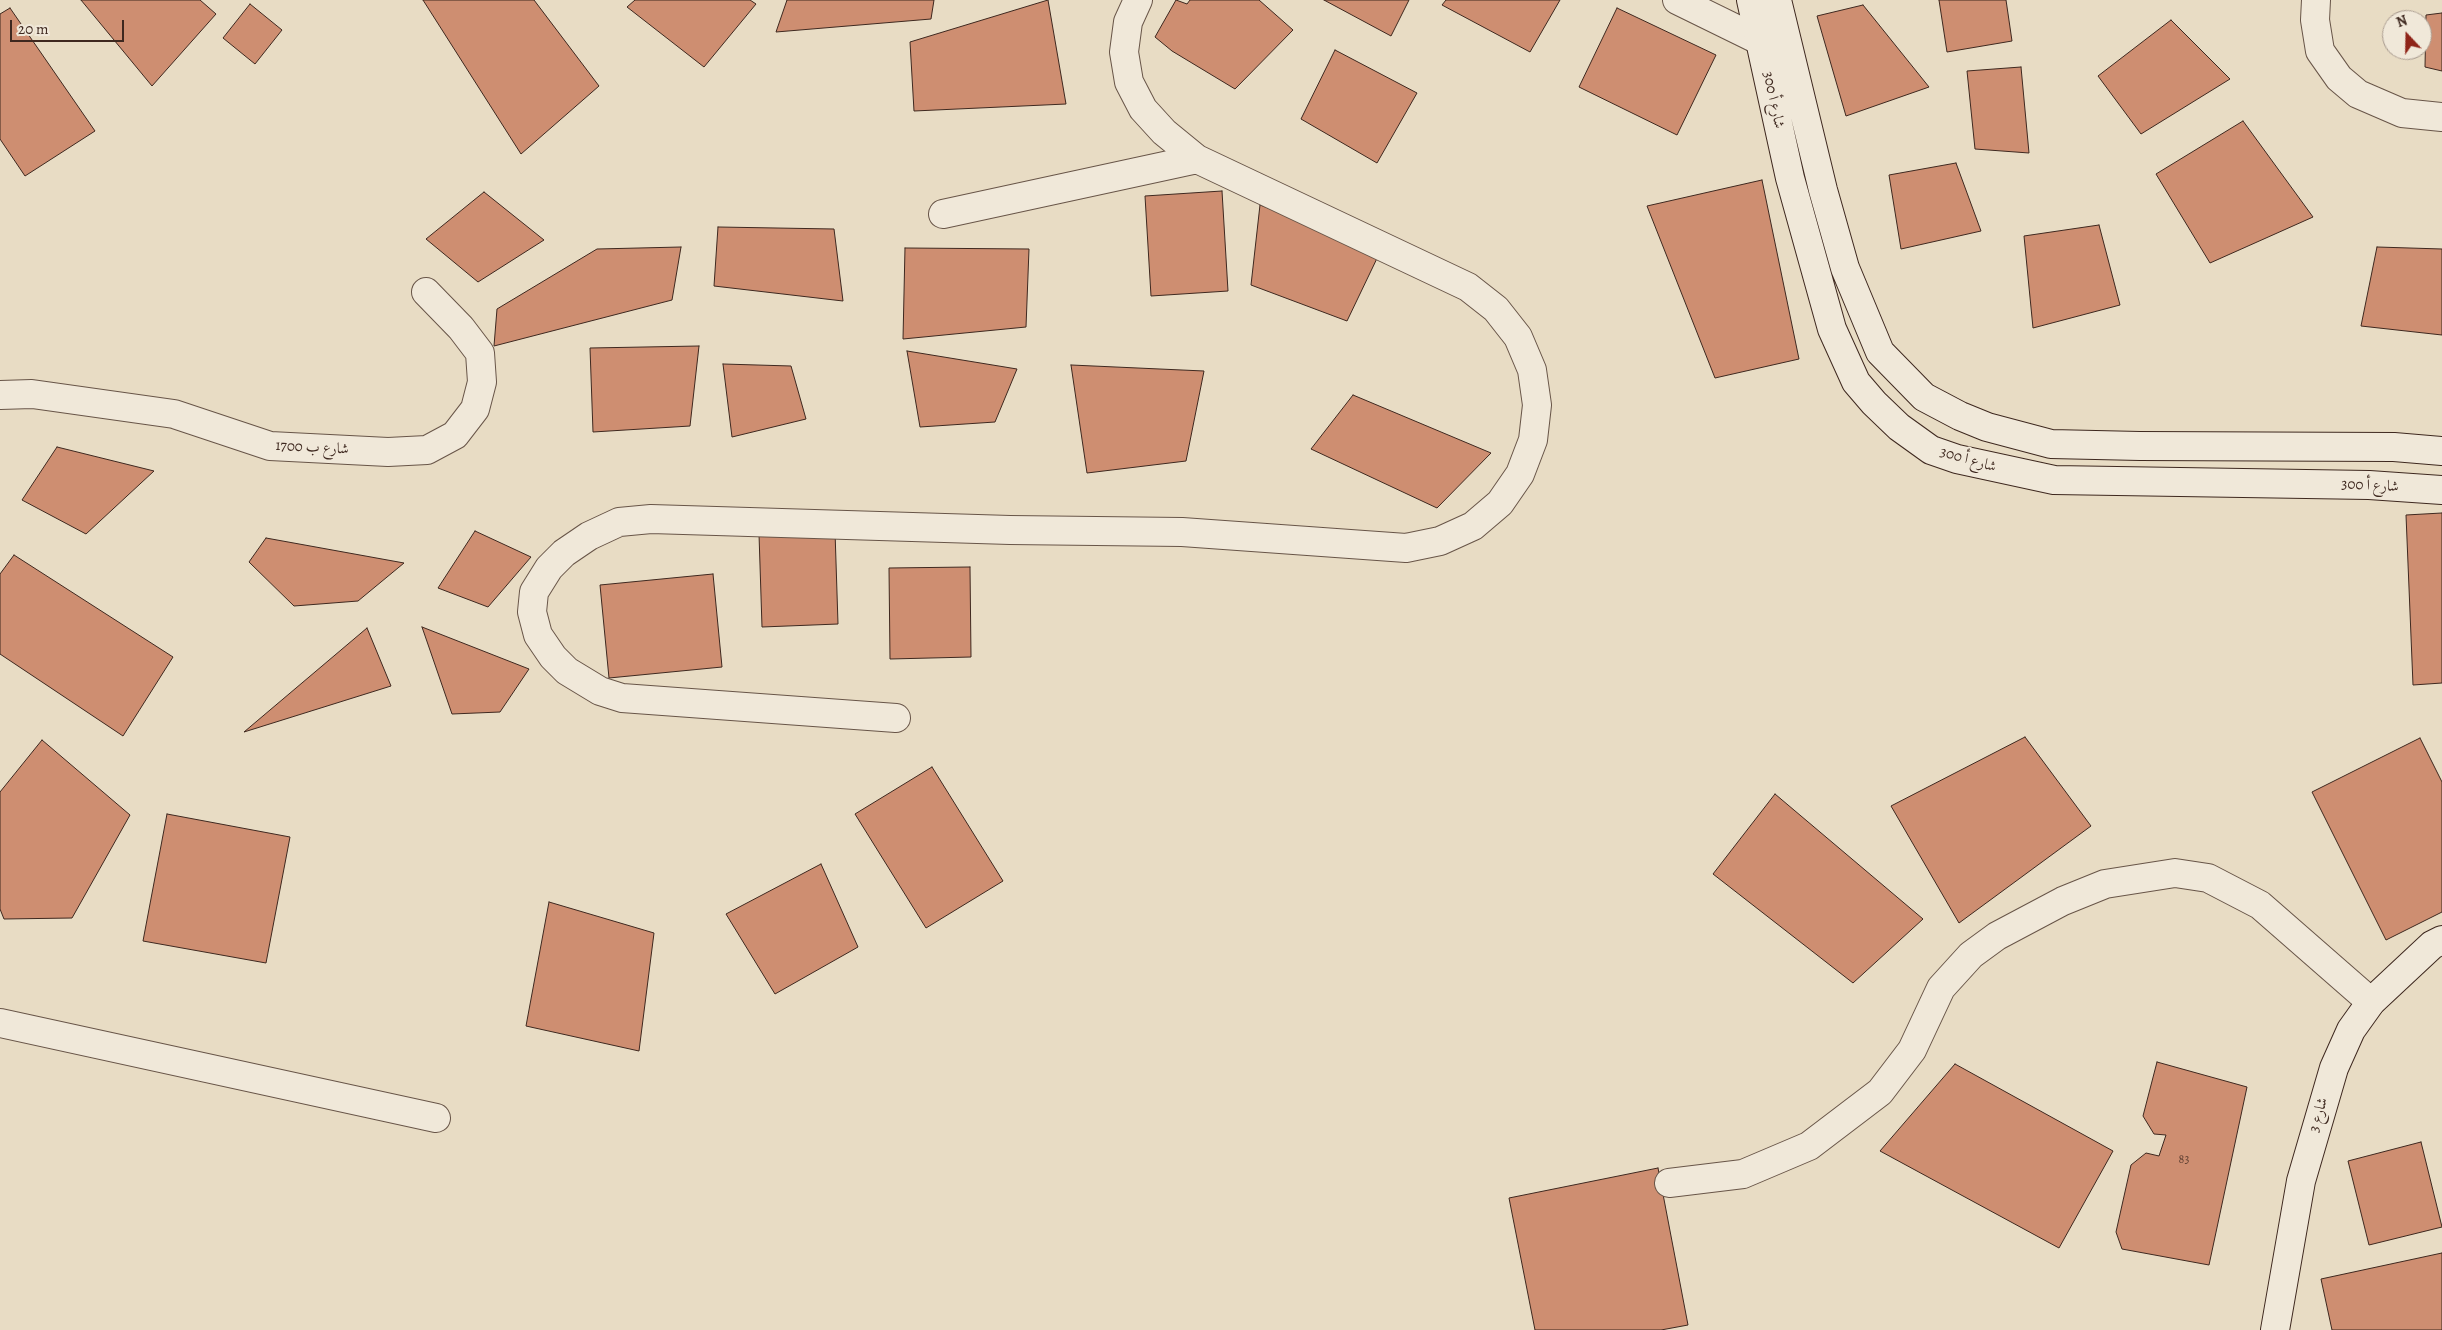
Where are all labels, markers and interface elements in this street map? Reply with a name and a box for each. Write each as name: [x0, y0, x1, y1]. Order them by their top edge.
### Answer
scale bar: [12, 10, 126, 42]
north arrow: [2382, 10, 2432, 60]
text: N: [2394, 11, 2410, 32]
text: 20 m: [18, 19, 49, 39]
street label: شارع أ 300: [1758, 70, 1788, 130]
street label: شارع ب 1700: [275, 437, 349, 459]
street label: شارع أ 300: [1938, 443, 1998, 477]
street label: شارع أ 300: [2341, 476, 2399, 496]
street label: شارع 3: [2305, 1096, 2333, 1134]
house number: 83: [2179, 1153, 2189, 1167]

